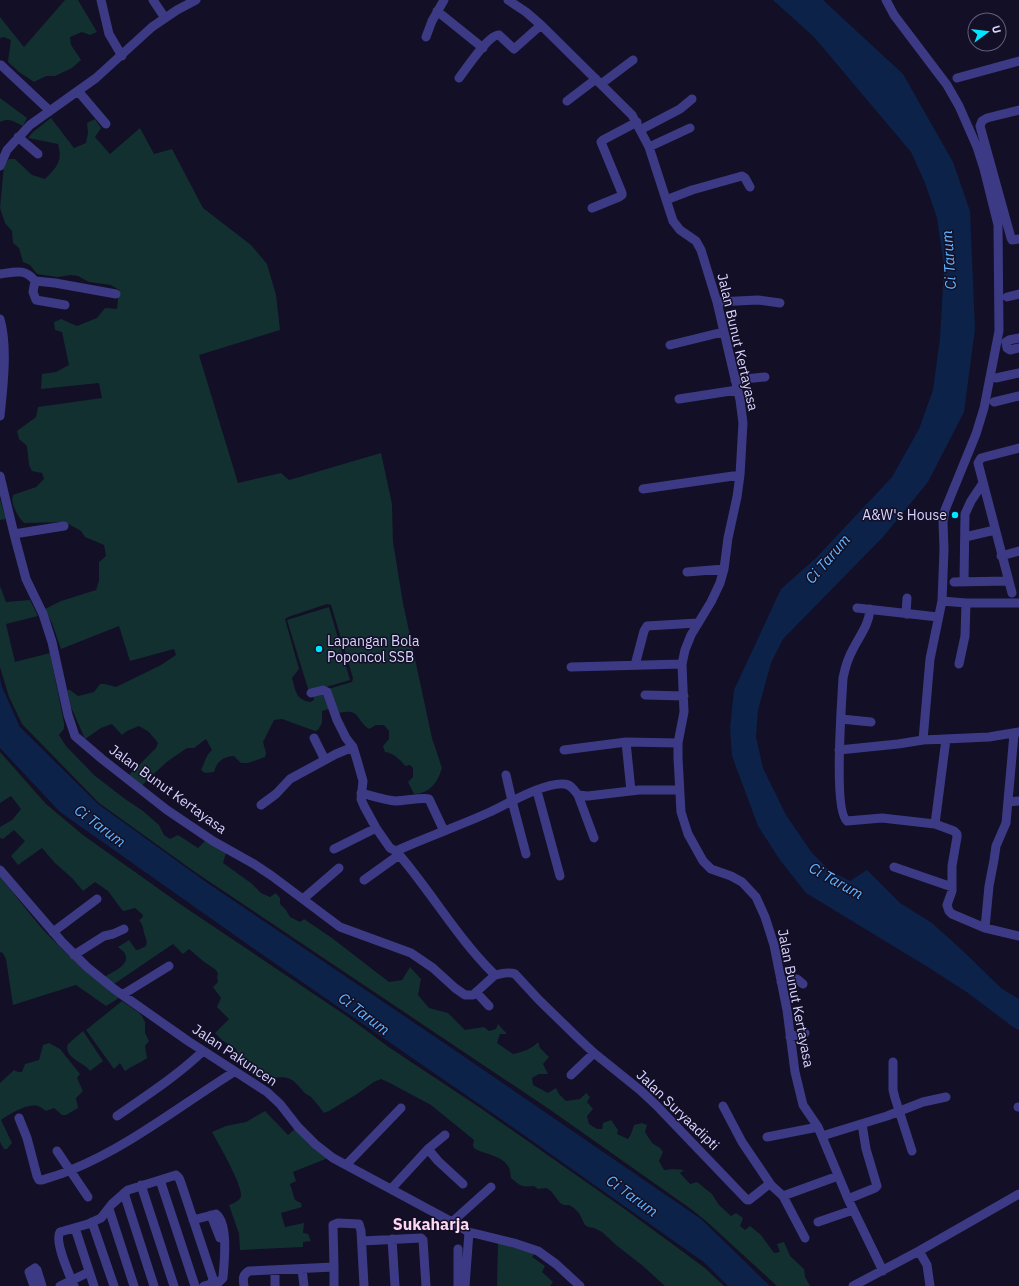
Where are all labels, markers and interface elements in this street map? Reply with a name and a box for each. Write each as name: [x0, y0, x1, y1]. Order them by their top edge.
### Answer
north arrow: [967, 12, 1007, 52]
text: U: [989, 24, 1004, 35]
water label: Ci Tarum: [937, 230, 960, 290]
street label: Jalan Bunut Kertayasa: [713, 271, 763, 413]
place label: A&W's House: [862, 506, 947, 524]
marker: A&W's House: [950, 510, 960, 520]
water label: Ci Tarum: [801, 530, 854, 587]
place label: Lapangan Bola Poponcol SSB: [327, 632, 420, 666]
marker: Lapangan Bola Poponcol SSB: [314, 644, 324, 654]
street label: Jalan Bunut Kertayasa: [106, 740, 231, 838]
water label: Ci Tarum: [71, 800, 130, 851]
water label: Ci Tarum: [806, 858, 867, 903]
street label: Jalan Bunut Kertayasa: [774, 927, 818, 1069]
water label: Ci Tarum: [335, 988, 394, 1039]
street label: Jalan Pakuncen: [189, 1020, 281, 1090]
street label: Jalan Suryaadipti: [633, 1066, 723, 1154]
water label: Ci Tarum: [603, 1170, 662, 1221]
district label: Sukaharja: [393, 1214, 469, 1234]

